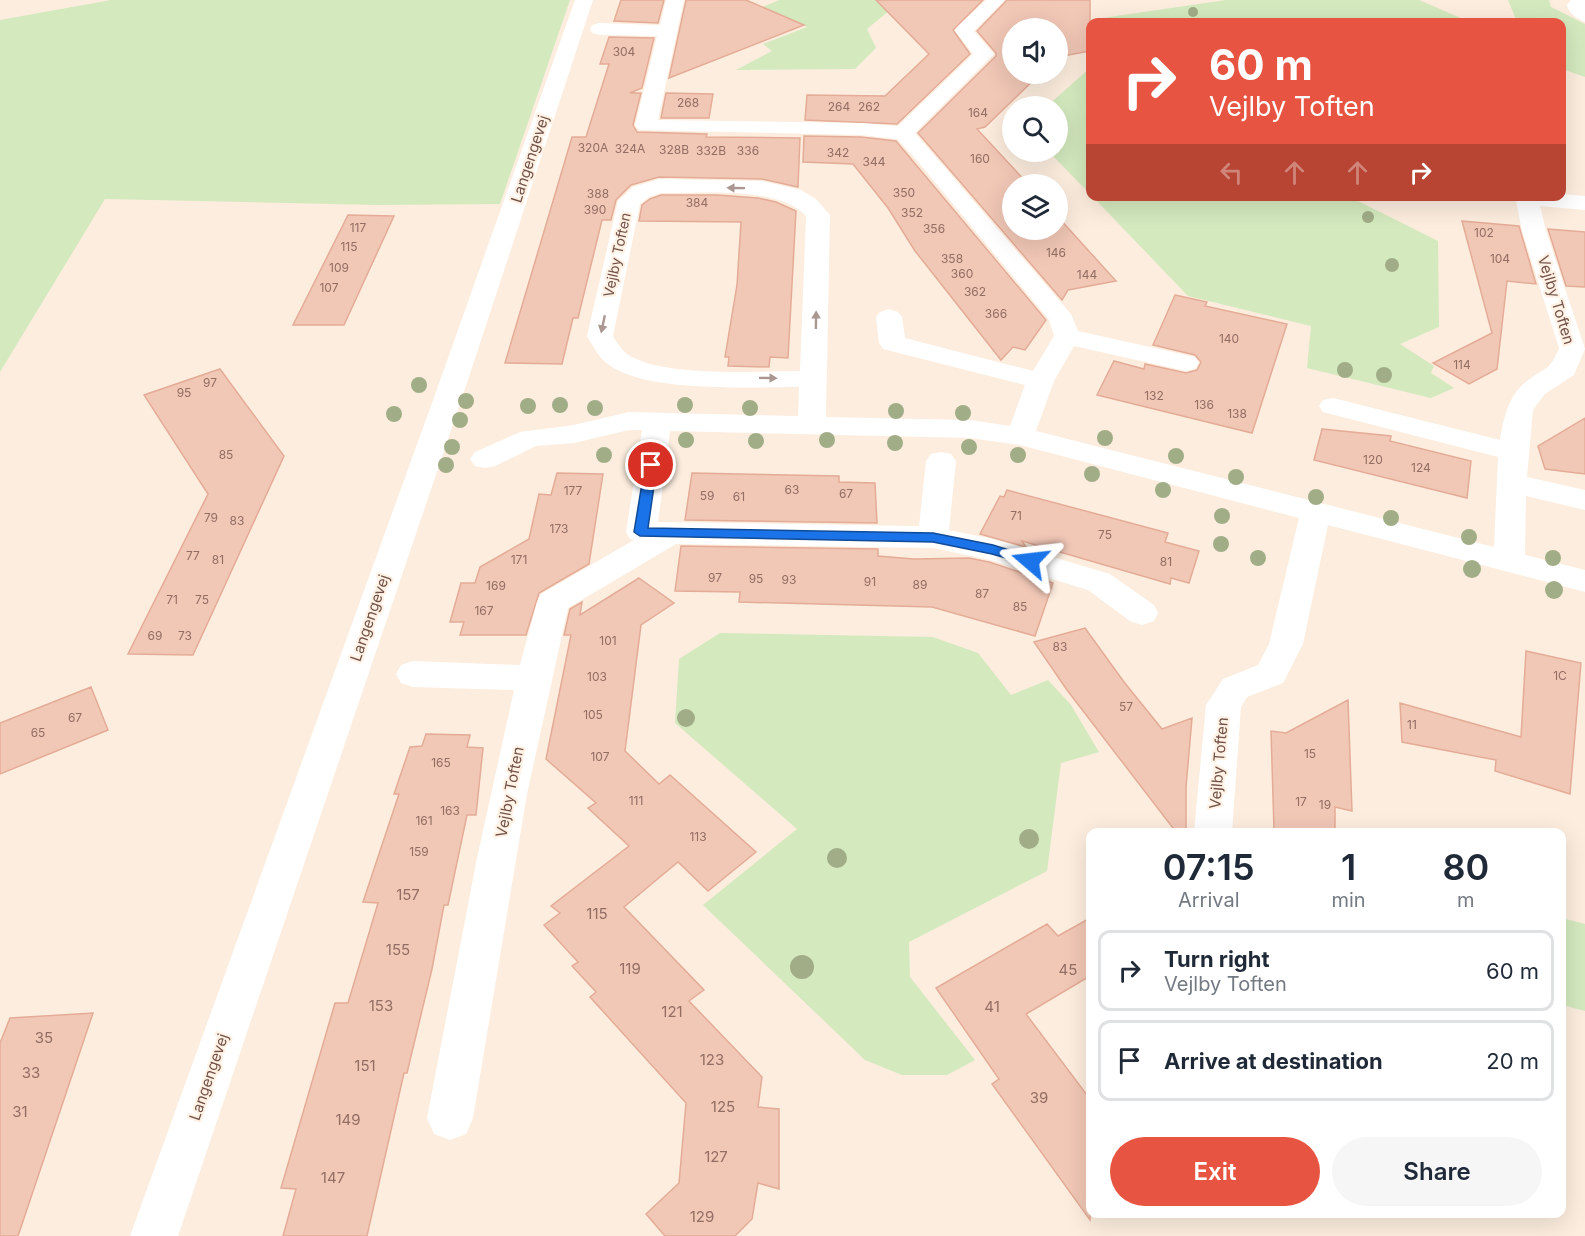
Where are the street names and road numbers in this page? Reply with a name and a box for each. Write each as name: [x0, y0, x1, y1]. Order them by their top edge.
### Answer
street label: Langengevej: [506, 113, 553, 205]
street label: Vejlby Toften: [599, 211, 634, 299]
street label: Vejlby Toften: [1534, 253, 1579, 347]
street label: Langengevej: [346, 572, 393, 664]
street label: Vejlby Toften: [1205, 716, 1232, 810]
street label: Vejlby Toften: [491, 745, 528, 839]
street label: Langengevej: [185, 1031, 232, 1123]

